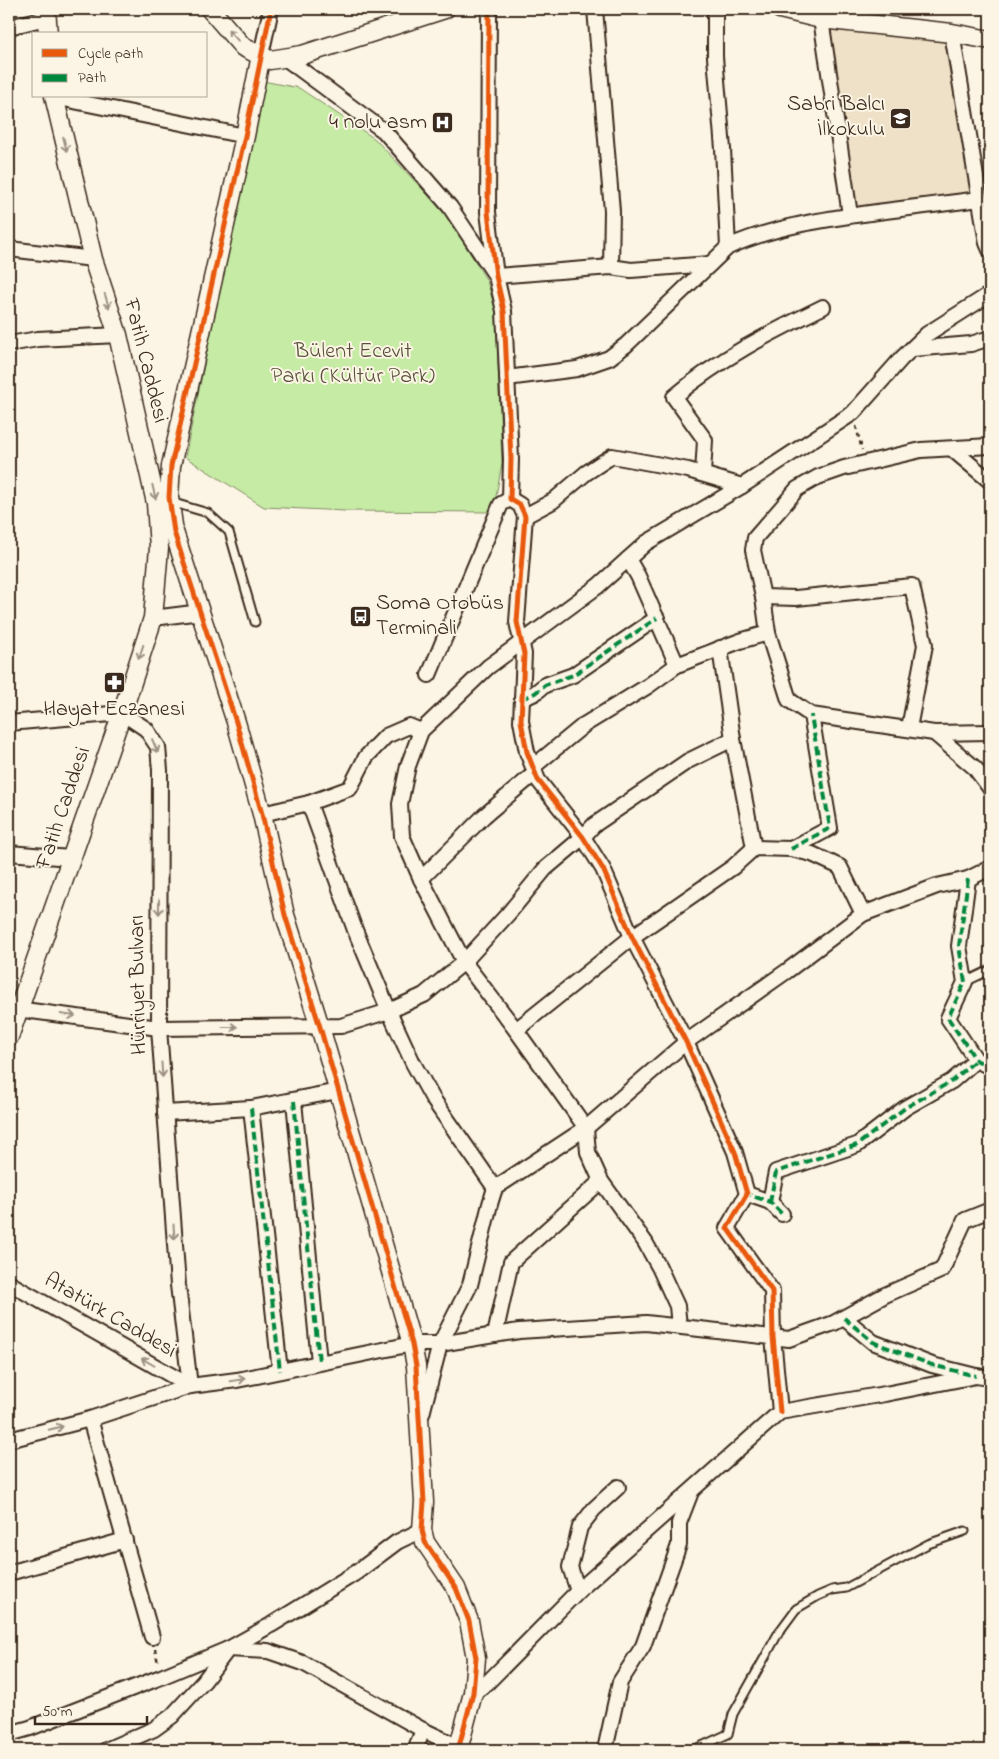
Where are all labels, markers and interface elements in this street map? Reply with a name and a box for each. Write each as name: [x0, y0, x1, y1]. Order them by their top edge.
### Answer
one-way arrow: [228, 29, 239, 42]
legend: [32, 32, 208, 98]
text: Cycle path: [78, 43, 143, 66]
text: Path: [78, 67, 106, 89]
place label: Sabri Balcı İlkokulu: [787, 89, 885, 146]
school or university icon: Sabri Balcı İlkokulu: [889, 106, 913, 130]
place label: 4 nolu asm: [329, 107, 427, 139]
hospital icon: 4 nolu asm: [431, 111, 455, 135]
one-way arrow: [61, 135, 70, 151]
one-way arrow: [102, 292, 112, 308]
street label: Fatih Caddesi: [114, 294, 176, 427]
park label: Bülent Ecevit Parkı (Kültür Park): [271, 336, 435, 393]
one-way arrow: [150, 484, 159, 500]
place label: Soma Otobüs Terminali: [376, 588, 504, 645]
bus stop icon: Soma Otobüs Terminali: [348, 605, 372, 629]
one-way arrow: [136, 644, 146, 660]
pharmacy icon: Hayat Eczanesi: [102, 670, 126, 694]
place label: Hayat Eczanesi: [43, 694, 185, 727]
one-way arrow: [151, 738, 161, 753]
street label: Fatih Caddesi: [28, 743, 100, 874]
one-way arrow: [155, 899, 164, 915]
street label: Hürriyet Bulvarı: [122, 915, 157, 1055]
one-way arrow: [60, 1010, 76, 1020]
one-way arrow: [222, 1022, 238, 1032]
one-way arrow: [157, 1061, 167, 1077]
one-way arrow: [170, 1223, 179, 1239]
street label: Atatürk Caddesi: [38, 1265, 182, 1367]
one-way arrow: [140, 1357, 155, 1367]
one-way arrow: [230, 1374, 246, 1384]
one-way arrow: [47, 1423, 63, 1432]
scale bar: [35, 1694, 148, 1726]
text: 50 m: [42, 1701, 73, 1723]

